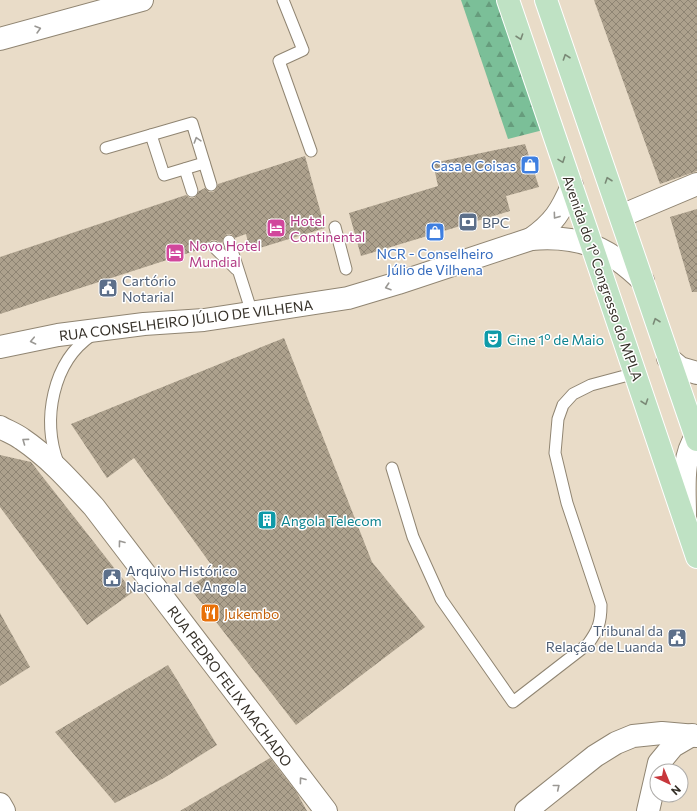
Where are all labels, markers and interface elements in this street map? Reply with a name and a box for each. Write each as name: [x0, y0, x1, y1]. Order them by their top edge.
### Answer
one-way arrow: [34, 25, 41, 34]
one-way arrow: [515, 33, 524, 40]
one-way arrow: [562, 53, 570, 60]
one-way arrow: [193, 137, 202, 144]
shop icon: Casa e Coisas: [519, 154, 541, 176]
one-way arrow: [558, 156, 566, 163]
place label: Casa e Coisas: [431, 157, 516, 174]
street label: Avenida do 1º Congresso do MPLA: [560, 173, 646, 383]
one-way arrow: [605, 176, 613, 183]
bank icon: BPC: [457, 211, 479, 233]
place label: Hotel Continental: [290, 212, 365, 245]
one-way arrow: [553, 212, 561, 219]
place label: BPC: [482, 214, 509, 231]
hotel icon: Hotel Continental: [265, 217, 287, 239]
shop icon: NCR - Conselheiro Júlio de Vilhena: [424, 221, 446, 243]
place label: Novo Hotel Mundial: [189, 237, 261, 270]
hotel icon: Novo Hotel Mundial: [164, 242, 186, 264]
place label: NCR - Conselheiro Júlio de Vilhena: [377, 245, 493, 278]
place label: Cartório Notarial: [122, 272, 176, 305]
public building icon: Cartório Notarial: [97, 277, 119, 299]
one-way arrow: [385, 282, 392, 290]
street label: RUA CONSELHEIRO JÚLIO DE VILHENA: [58, 296, 314, 344]
one-way arrow: [652, 317, 661, 324]
theatre icon: Cine 1º de Maio: [482, 328, 504, 350]
place label: Cine 1º de Maio: [507, 331, 604, 348]
one-way arrow: [29, 336, 36, 344]
one-way arrow: [641, 398, 649, 405]
one-way arrow: [23, 439, 30, 446]
building icon: Angola Telecom: [256, 509, 278, 531]
place label: Angola Telecom: [281, 512, 382, 529]
one-way arrow: [119, 541, 126, 548]
place label: Arquivo Histórico Nacional de Angola: [126, 562, 247, 595]
public building icon: Arquivo Histórico Nacional de Angola: [101, 567, 123, 589]
street label: RUA PEDRO FELIX MACHADO: [164, 602, 296, 770]
restaurant icon: Jukembo: [199, 602, 221, 624]
place label: Jukembo: [224, 605, 279, 622]
place label: Tribunal da Relação de Luanda: [546, 622, 663, 655]
public building icon: Tribunal da Relação de Luanda: [666, 627, 688, 649]
north arrow: [649, 763, 689, 803]
one-way arrow: [299, 777, 307, 784]
text: N: [669, 783, 684, 798]
one-way arrow: [552, 785, 559, 792]

